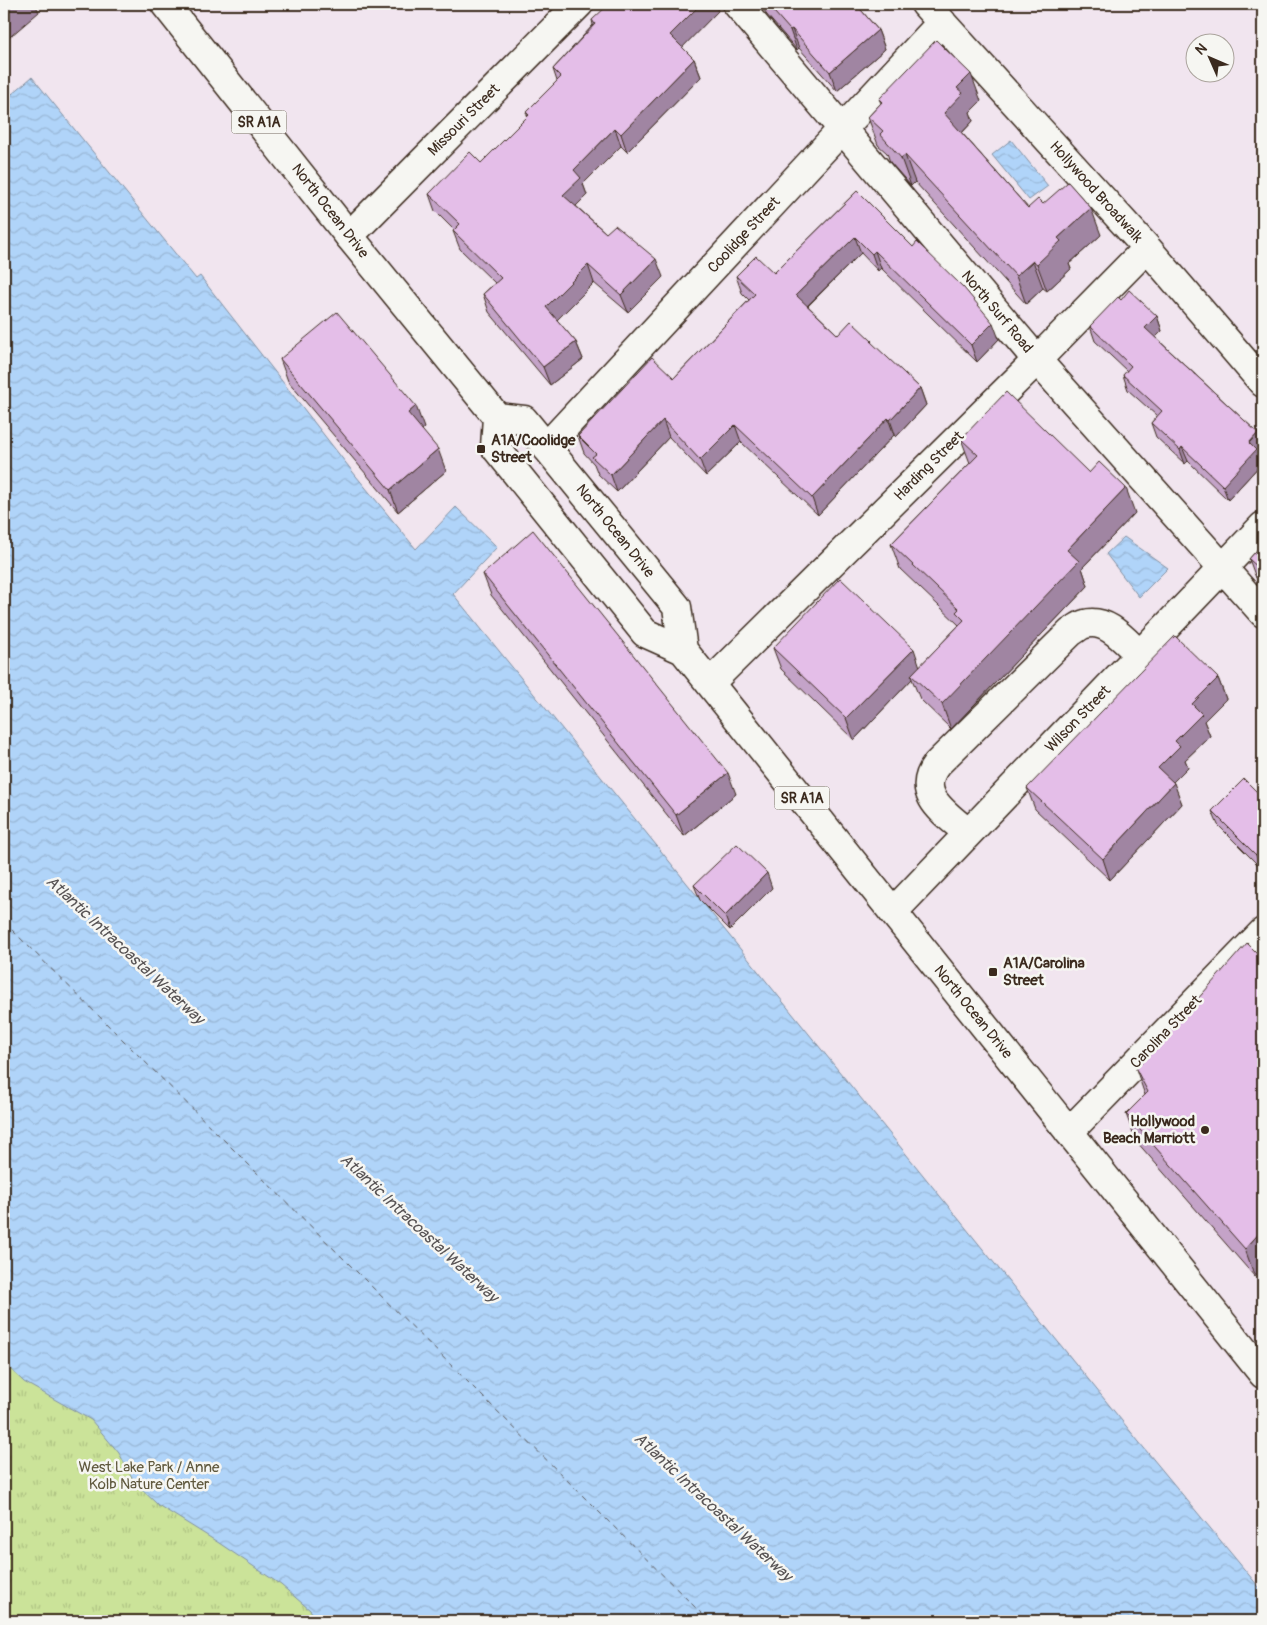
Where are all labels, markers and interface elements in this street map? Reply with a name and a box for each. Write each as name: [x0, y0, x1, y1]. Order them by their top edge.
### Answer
north arrow: [1184, 32, 1234, 82]
text: N: [1192, 40, 1211, 59]
street label: Missouri Street: [424, 79, 505, 160]
road number: SR A1A: [232, 110, 286, 134]
street label: Hollywood Broadwalk: [1045, 137, 1147, 248]
street label: North Ocean Drive: [287, 160, 373, 263]
street label: Coolidge Street: [704, 192, 785, 277]
street label: North Surf Road: [957, 267, 1037, 357]
street label: Harding Street: [890, 426, 969, 505]
place label: A1A/Coolidge Street: [491, 431, 576, 467]
marker: A1A/Coolidge Street: [475, 443, 487, 455]
street label: North Ocean Drive: [572, 480, 659, 582]
street label: Wilson Street: [1041, 681, 1115, 757]
road number: SR A1A: [774, 786, 830, 810]
water label: Atlantic Intracoastal Waterway: [42, 872, 210, 1030]
place label: A1A/Carolina Street: [1003, 954, 1085, 990]
street label: North Ocean Drive: [930, 961, 1017, 1063]
marker: A1A/Carolina Street: [987, 966, 999, 978]
street label: Carolina Street: [1126, 991, 1206, 1073]
place label: Hollywood Beach Marriott: [1103, 1112, 1196, 1148]
marker: Hollywood Beach Marriott: [1199, 1124, 1211, 1136]
water label: Atlantic Intracoastal Waterway: [336, 1150, 504, 1308]
water label: Atlantic Intracoastal Waterway: [630, 1429, 798, 1587]
park label: West Lake Park / Anne Kolb Nature Center: [79, 1458, 220, 1494]

